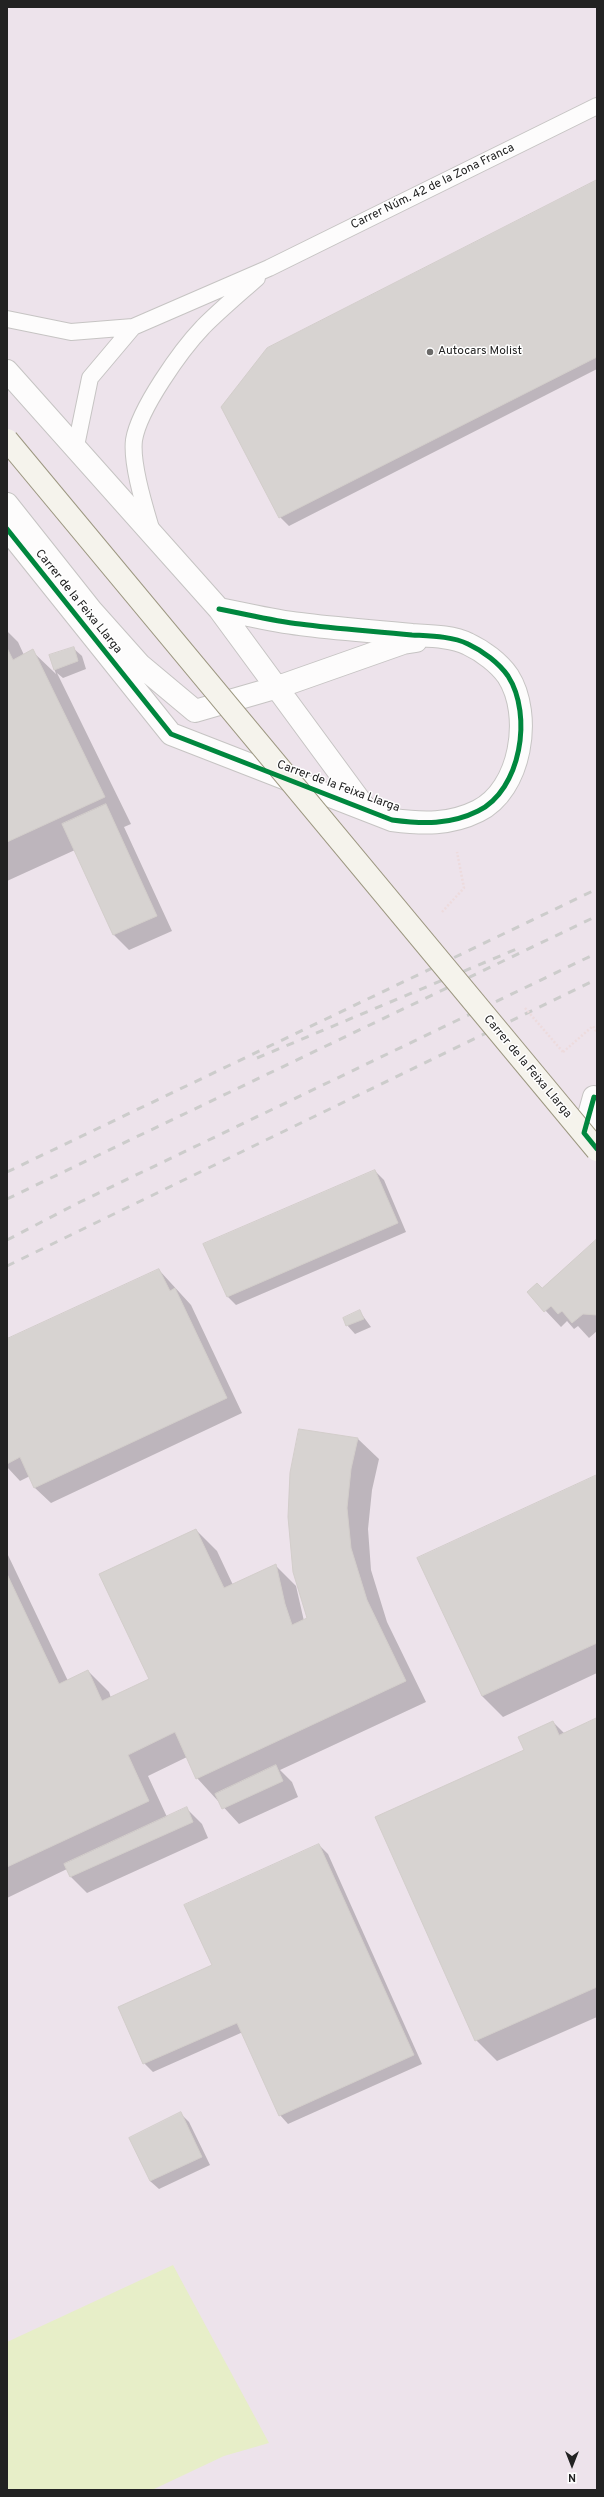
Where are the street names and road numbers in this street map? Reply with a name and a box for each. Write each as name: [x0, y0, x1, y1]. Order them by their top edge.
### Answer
street label: Carrer Núm. 42 de la Zona Franca: [349, 141, 517, 233]
street label: Carrer de la Feixa Llarga: [32, 547, 124, 657]
street label: Carrer de la Feixa Llarga: [275, 758, 401, 816]
street label: Carrer de la Feixa Llarga: [480, 1013, 574, 1121]

